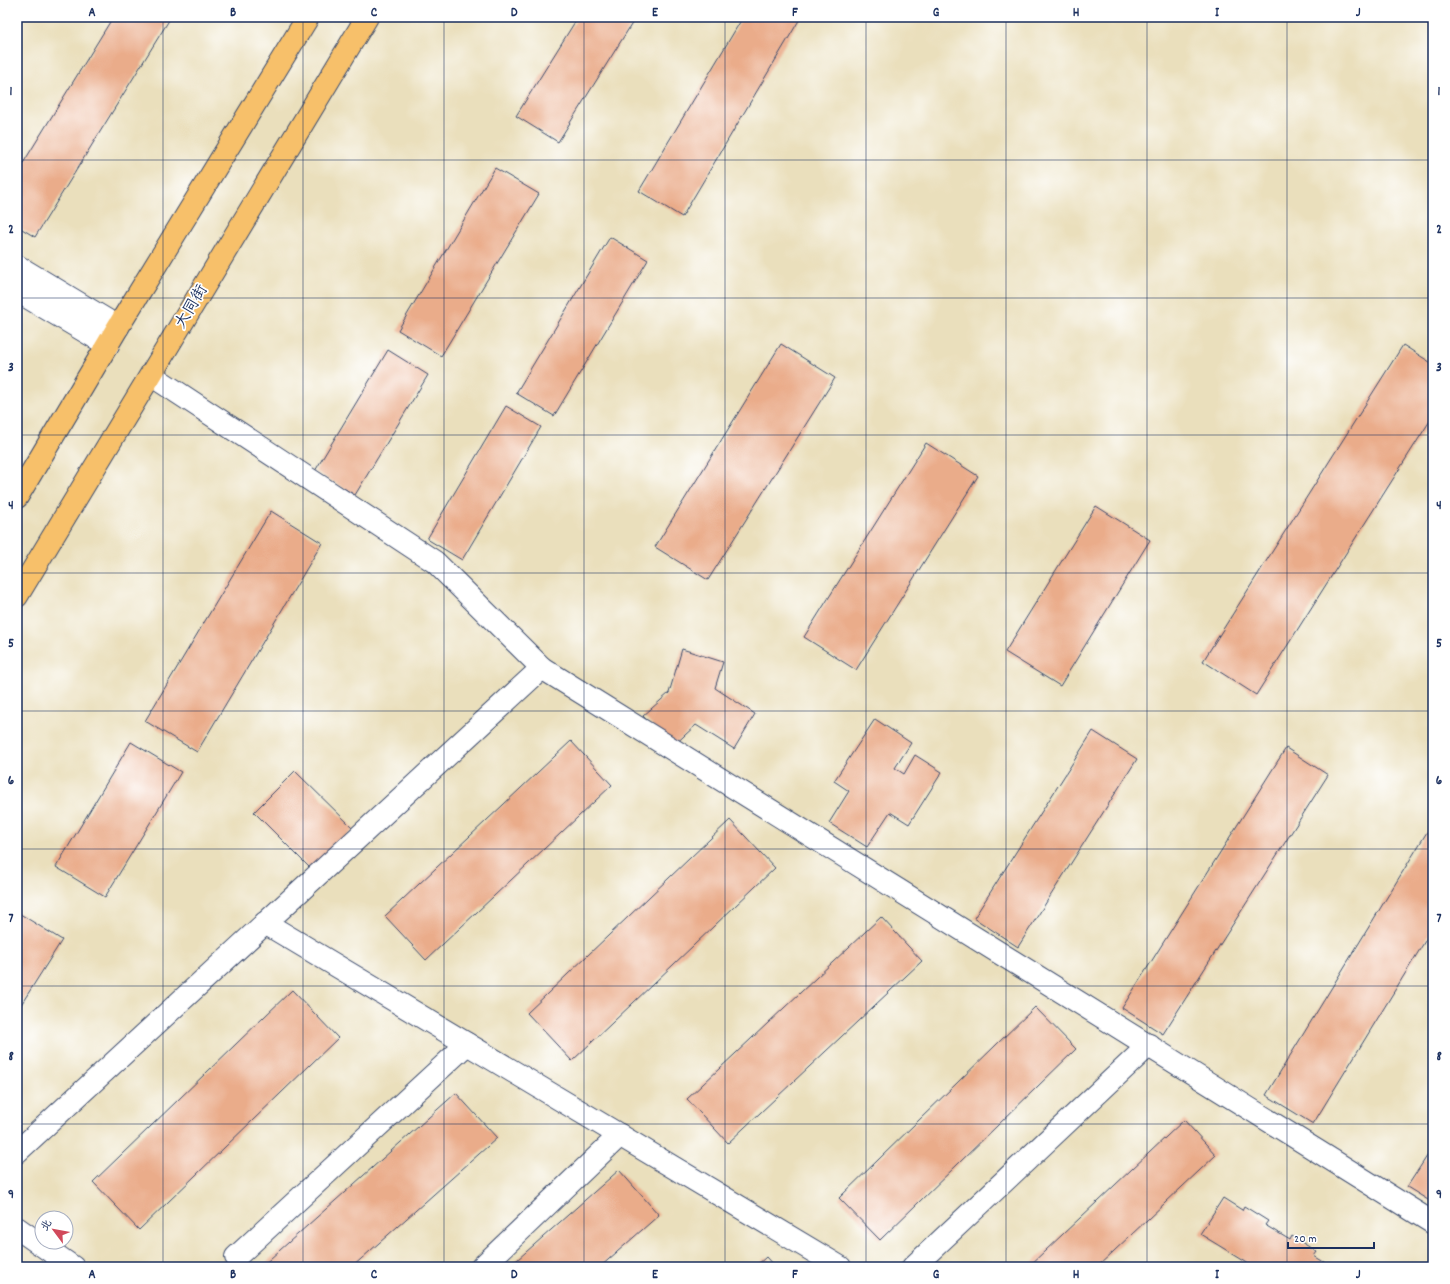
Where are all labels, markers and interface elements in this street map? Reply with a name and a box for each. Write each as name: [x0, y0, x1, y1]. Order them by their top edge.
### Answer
text: A: [88, 4, 96, 23]
text: B: [230, 4, 236, 23]
text: C: [371, 4, 378, 23]
text: D: [511, 4, 518, 23]
text: E: [652, 4, 659, 23]
text: F: [792, 4, 798, 23]
text: G: [933, 4, 940, 23]
text: H: [1073, 4, 1080, 23]
text: I: [1215, 4, 1220, 23]
text: J: [1356, 4, 1361, 23]
text: 1: [10, 83, 13, 102]
text: 1: [1438, 83, 1441, 102]
text: 2: [8, 221, 14, 240]
text: 2: [1436, 221, 1442, 240]
street label: 大同街: [170, 280, 214, 334]
text: 3: [8, 359, 14, 378]
text: 3: [1436, 359, 1442, 378]
text: 4: [8, 497, 14, 516]
text: 4: [1436, 497, 1442, 516]
text: 5: [8, 635, 14, 654]
text: 5: [1436, 635, 1442, 654]
text: 6: [8, 772, 15, 791]
text: 6: [1436, 772, 1443, 791]
text: 7: [9, 910, 14, 929]
text: 7: [1437, 910, 1442, 929]
text: 8: [8, 1048, 14, 1067]
text: 8: [1436, 1048, 1442, 1067]
text: 9: [8, 1186, 14, 1205]
text: 9: [1436, 1186, 1442, 1205]
north arrow: [34, 1210, 74, 1250]
text: 北: [38, 1217, 57, 1235]
scale bar: [1288, 1224, 1374, 1250]
text: 20 m: [1294, 1231, 1317, 1248]
text: A: [88, 1266, 96, 1284]
text: B: [230, 1266, 236, 1284]
text: C: [371, 1266, 378, 1284]
text: D: [511, 1266, 518, 1284]
text: E: [652, 1266, 659, 1284]
text: F: [792, 1266, 798, 1284]
text: G: [933, 1266, 940, 1284]
text: H: [1073, 1266, 1080, 1284]
text: I: [1215, 1266, 1220, 1284]
text: J: [1356, 1266, 1361, 1284]

